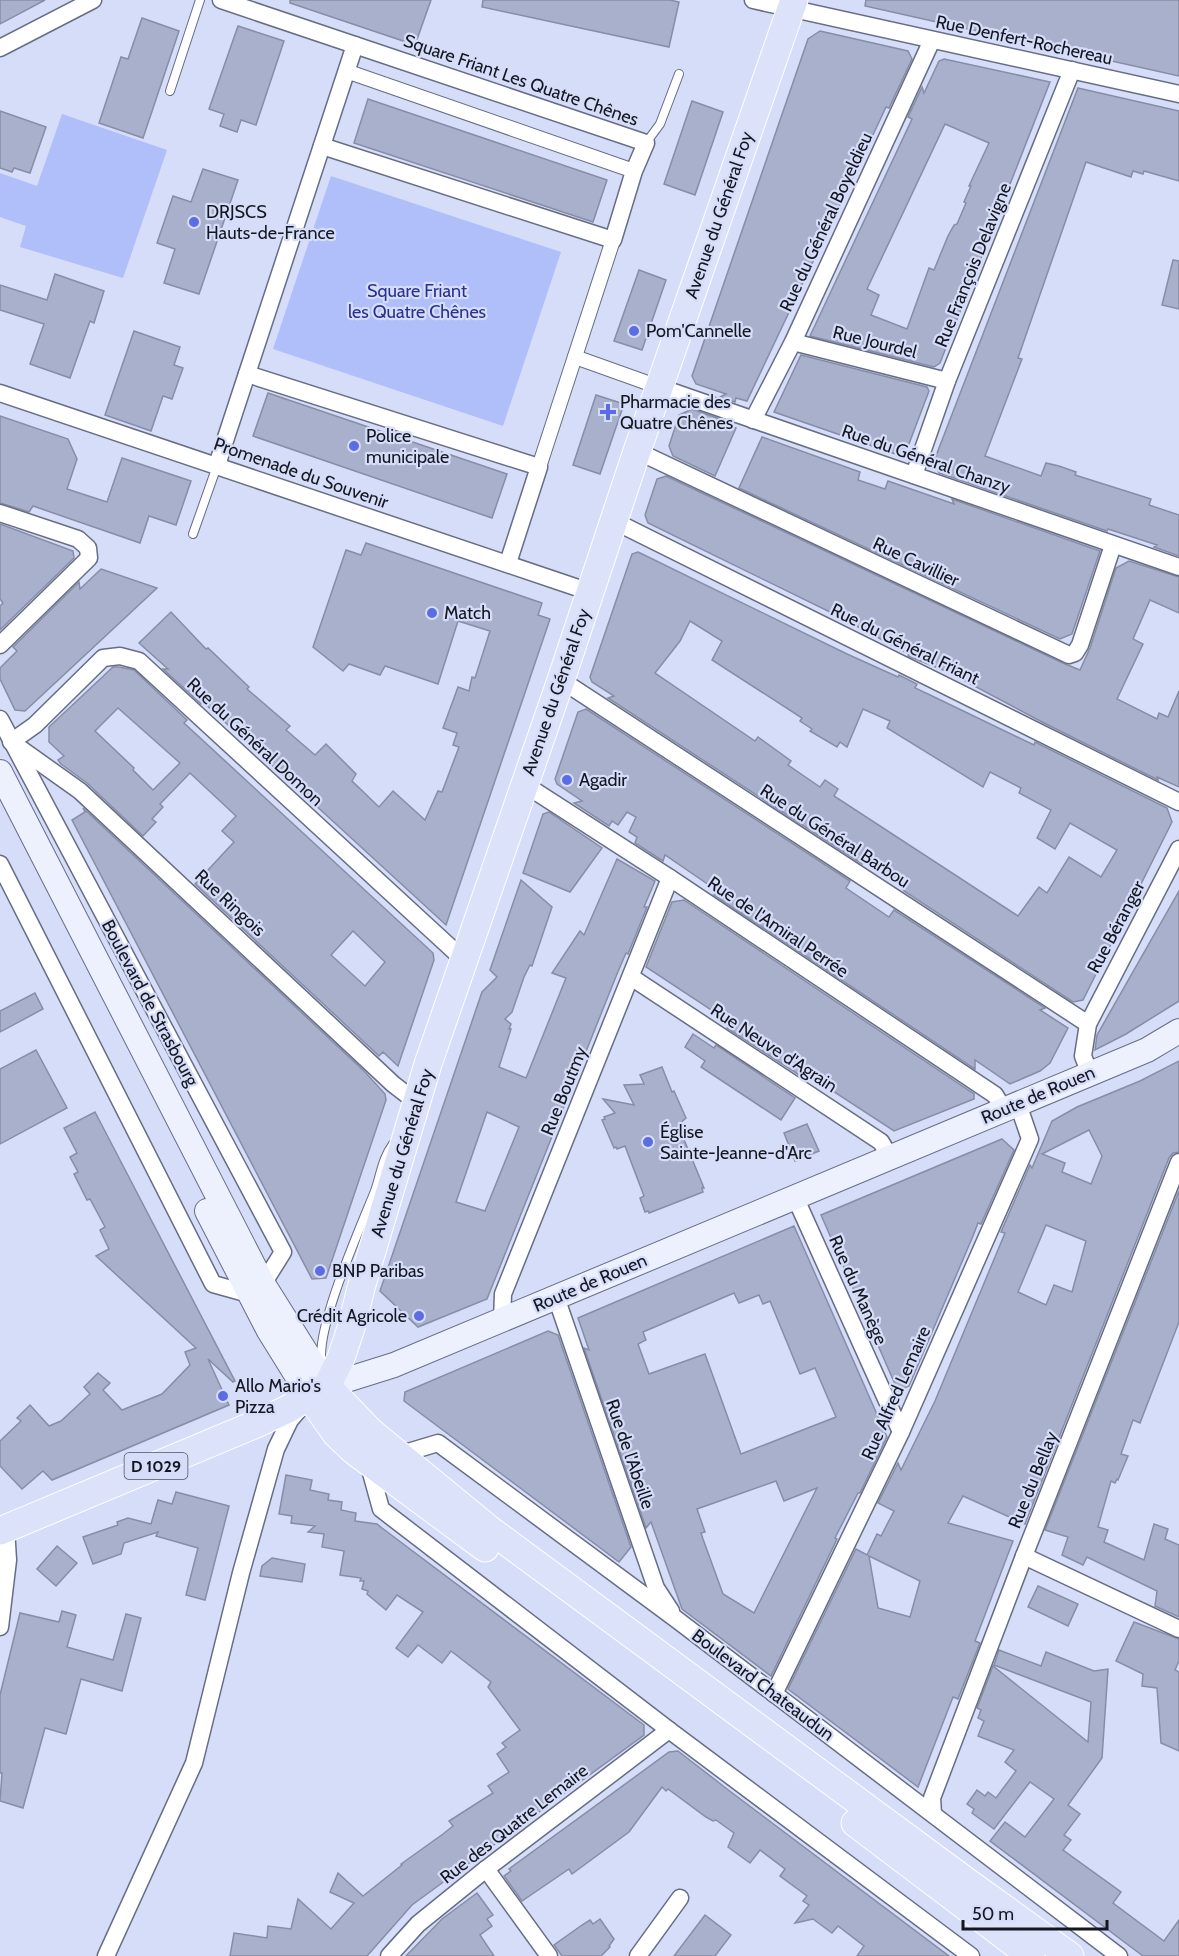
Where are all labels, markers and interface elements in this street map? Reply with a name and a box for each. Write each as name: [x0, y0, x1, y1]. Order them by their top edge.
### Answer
street label: Rue Denfert-Rochereau: [934, 11, 1114, 69]
street label: Square Friant Les Quatre Chênes: [401, 29, 641, 131]
street label: Avenue du Général Foy: [680, 129, 758, 301]
street label: Rue du Général Boyeldieu: [775, 129, 877, 315]
street label: Rue François Delavigne: [930, 180, 1016, 350]
place label: DRJSCS Hauts-de-France: [206, 201, 335, 244]
marker: DRJSCS Hauts-de-France: [187, 215, 201, 229]
park label: Square Friant les Quatre Chênes: [348, 280, 486, 323]
place label: Pom'Cannelle: [646, 320, 751, 342]
street label: Rue Jourdel: [831, 321, 920, 363]
marker: Pom'Cannelle: [627, 324, 641, 338]
place label: Pharmacie des Quatre Chênes: [620, 391, 733, 434]
marker: Pharmacie des Quatre Chênes: [601, 405, 615, 419]
street label: Rue du Général Chanzy: [839, 420, 1013, 498]
place label: Police municipale: [366, 425, 449, 468]
street label: Promenade du Souvenir: [211, 433, 392, 513]
marker: Police municipale: [347, 439, 361, 453]
street label: Rue Cavillier: [869, 532, 963, 592]
street label: Rue du Général Friant: [827, 598, 983, 690]
place label: Match: [444, 602, 491, 624]
marker: Match: [425, 606, 439, 620]
street label: Avenue du Général Foy: [517, 606, 595, 778]
street label: Rue du Général Domon: [182, 673, 328, 811]
place label: Agadir: [579, 769, 627, 791]
marker: Agadir: [560, 773, 574, 787]
street label: Rue du Général Barbou: [756, 779, 914, 893]
street label: Rue Ringois: [190, 865, 270, 941]
street label: Rue de l'Amiral Perrée: [703, 872, 853, 982]
street label: Rue Béranger: [1082, 877, 1150, 977]
street label: Boulevard de Strasbourg: [97, 916, 204, 1091]
street label: Rue Neuve d'Agrain: [707, 999, 841, 1097]
street label: Rue Boutmy: [536, 1043, 592, 1139]
street label: Route de Rouen: [978, 1061, 1098, 1129]
street label: Avenue du Général Foy: [366, 1066, 438, 1240]
place label: Église Sainte-Jeanne-d'Arc: [660, 1121, 812, 1164]
marker: Église Sainte-Jeanne-d'Arc: [641, 1135, 655, 1149]
street label: Rue du Manège: [824, 1232, 892, 1348]
street label: Route de Rouen: [530, 1249, 650, 1317]
place label: BNP Paribas: [332, 1260, 424, 1282]
marker: BNP Paribas: [313, 1264, 327, 1278]
place label: Crédit Agricole: [297, 1305, 407, 1327]
marker: Crédit Agricole: [412, 1309, 426, 1323]
street label: Rue Alfred Lemaire: [857, 1323, 935, 1463]
place label: Allo Mario's Pizza: [235, 1375, 321, 1418]
marker: Allo Mario's Pizza: [216, 1389, 230, 1403]
street label: Rue de l'Abeille: [601, 1396, 659, 1512]
street label: Rue du Bellay: [1004, 1428, 1062, 1532]
road number: D 1029: [124, 1453, 188, 1479]
street label: Boulevard Chateaudun: [688, 1624, 838, 1746]
street label: Rue des Quatre Lemaire: [436, 1759, 592, 1889]
scale bar: [963, 1893, 1107, 1931]
text: 50 m: [972, 1903, 1014, 1925]

